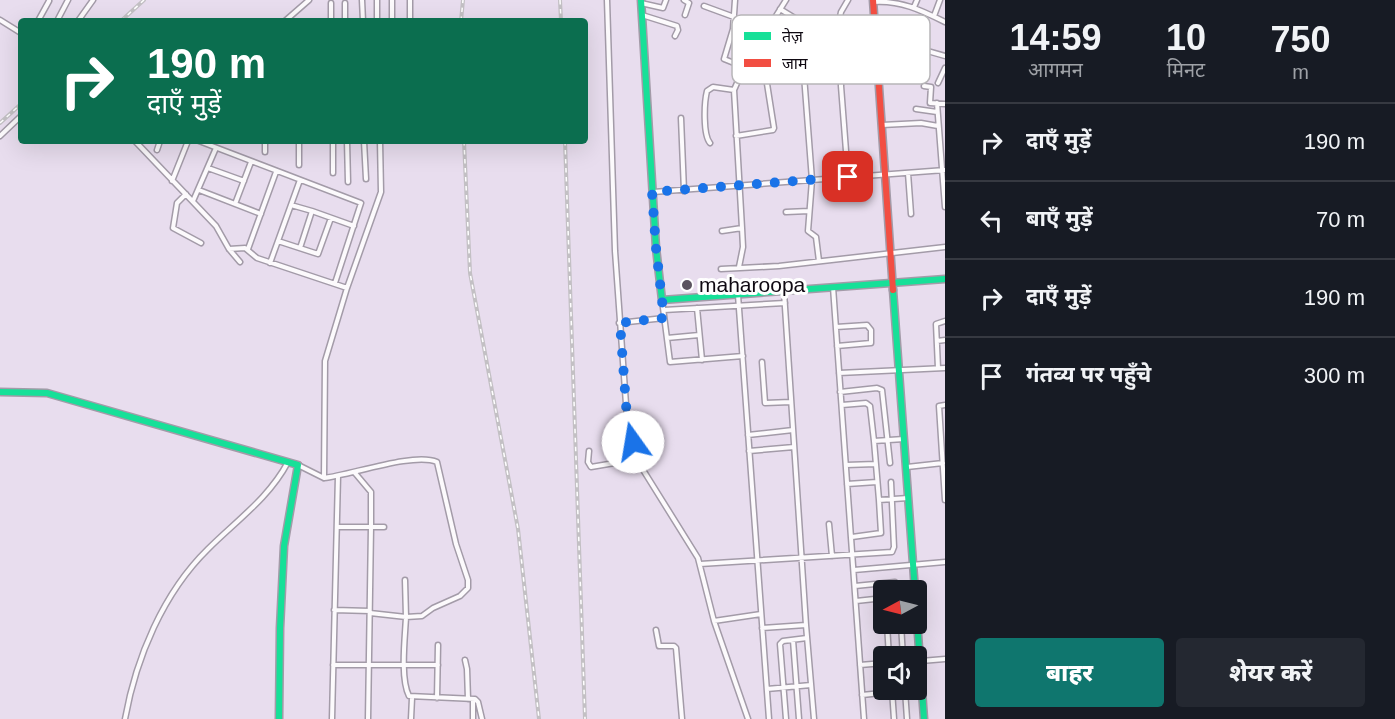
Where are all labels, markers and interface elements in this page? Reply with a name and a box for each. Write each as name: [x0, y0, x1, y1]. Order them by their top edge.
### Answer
legend: [732, 15, 930, 84]
text: 14:59: [1009, 17, 1102, 58]
text: 10: [1166, 17, 1206, 58]
text: 750: [1270, 19, 1331, 60]
text: तेज़: [782, 27, 804, 45]
text: 190 m: [147, 40, 266, 87]
icon: right: [48, 42, 126, 120]
text: जाम: [782, 55, 808, 72]
text: आगमन: [1028, 59, 1083, 81]
text: मिनट: [1167, 59, 1205, 81]
text: m: [1292, 61, 1309, 83]
text: दाएँ मुड़ें: [147, 89, 221, 119]
icon: right: [975, 126, 1008, 159]
text: दाएँ मुड़ें: [1026, 128, 1091, 153]
text: 190 m: [1304, 129, 1365, 154]
pin: [822, 151, 873, 202]
icon: arrive: [831, 160, 864, 193]
icon: left: [975, 204, 1008, 237]
text: बाएँ मुड़ें: [1026, 206, 1092, 231]
text: 70 m: [1316, 207, 1365, 232]
place label: maharoopa: [699, 273, 806, 296]
marker: maharoopa: [680, 278, 694, 292]
icon: right: [975, 282, 1008, 315]
text: दाएँ मुड़ें: [1026, 284, 1091, 309]
text: 190 m: [1304, 285, 1365, 310]
icon: arrive: [975, 360, 1008, 393]
text: गंतव्य पर पहुँचे: [1026, 362, 1151, 387]
text: 300 m: [1304, 363, 1365, 388]
position arrow: [601, 410, 665, 474]
north arrow: [873, 580, 927, 634]
map controls: [873, 580, 927, 700]
button: बाहर: [975, 638, 1164, 707]
button: शेयर करें: [1176, 638, 1365, 707]
button: sound: [873, 646, 927, 700]

